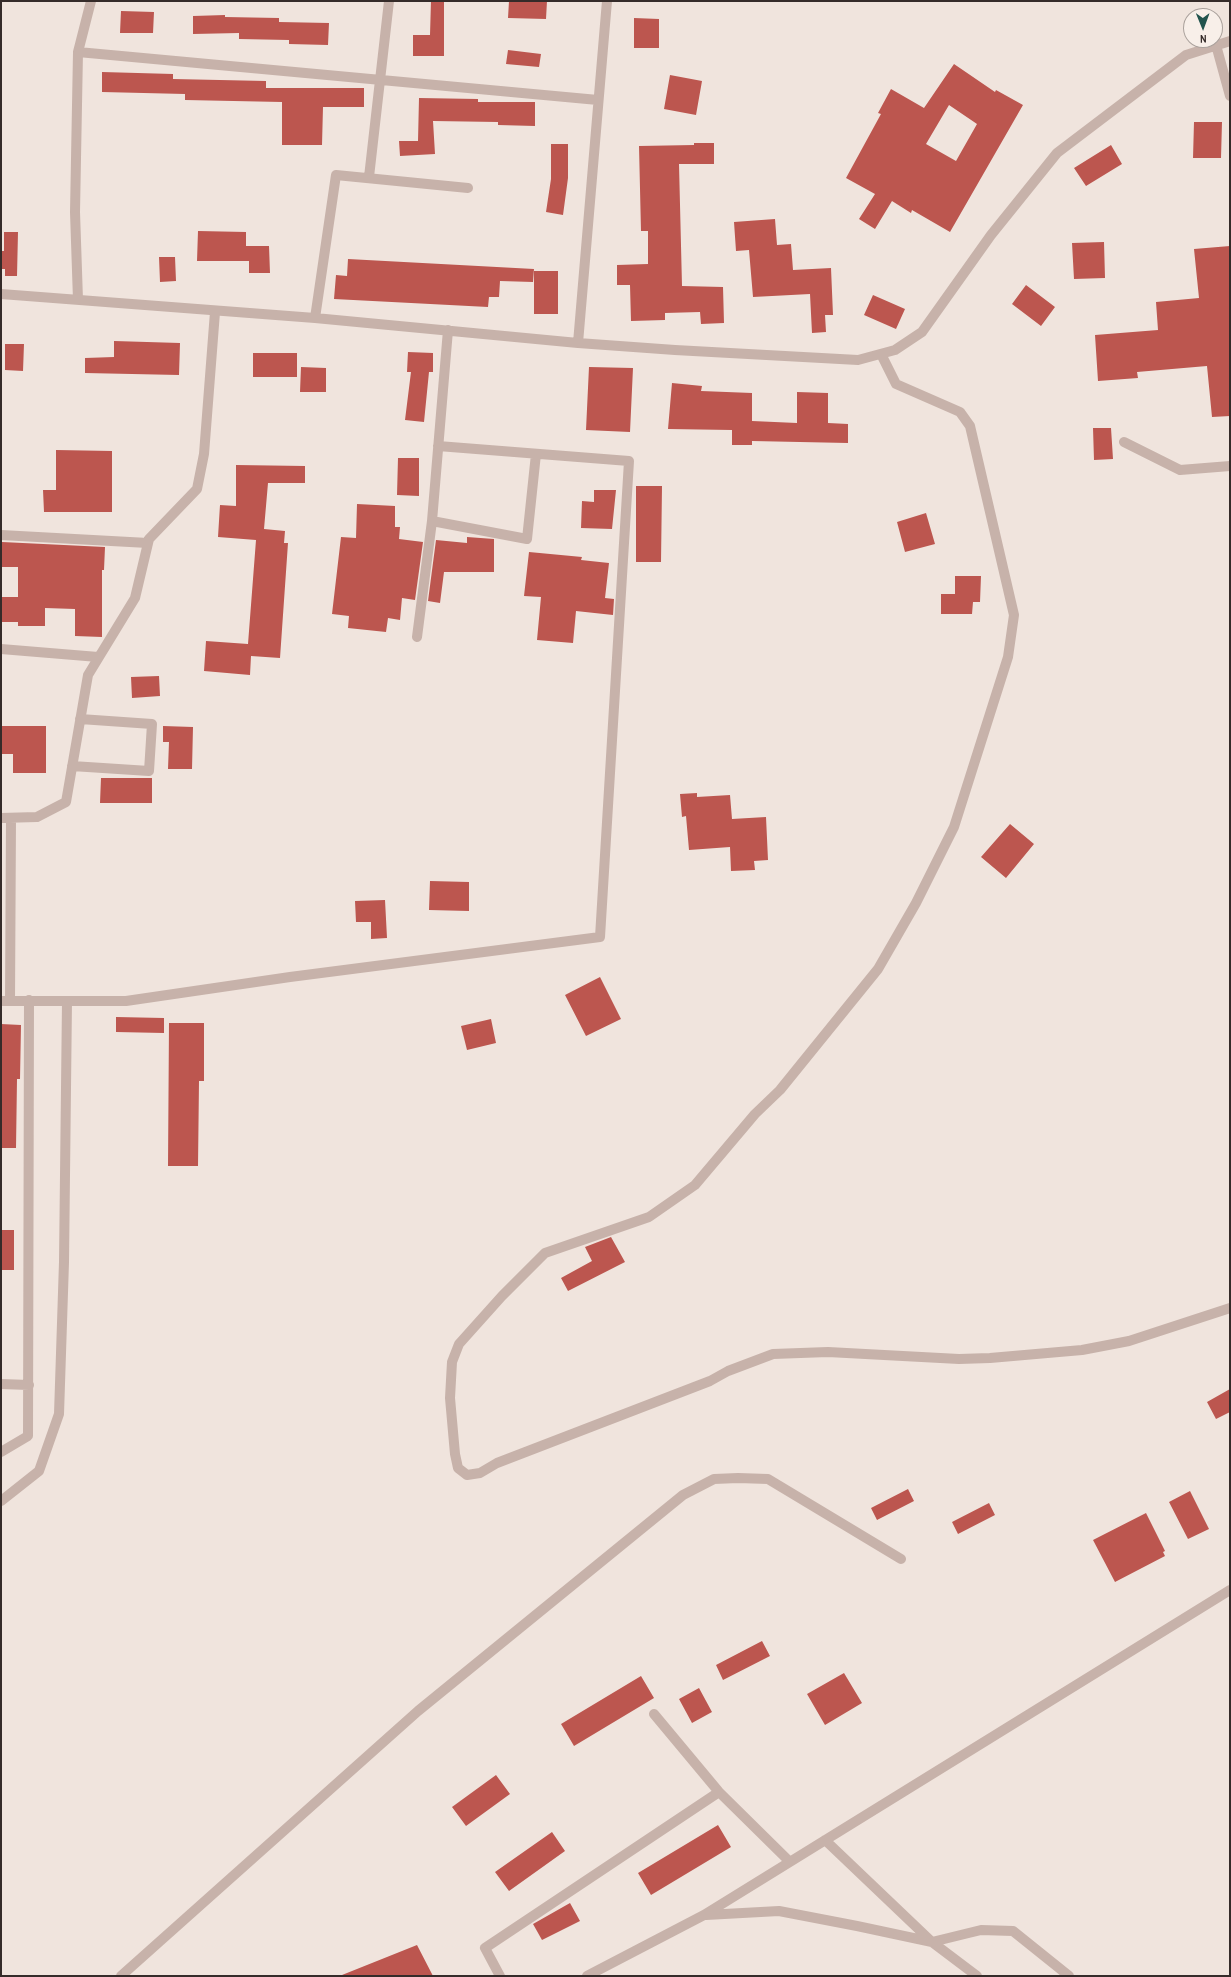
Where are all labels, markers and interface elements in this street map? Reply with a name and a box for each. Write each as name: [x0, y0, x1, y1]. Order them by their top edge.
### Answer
north arrow: [1183, 8, 1223, 48]
text: N: [1200, 32, 1207, 46]

